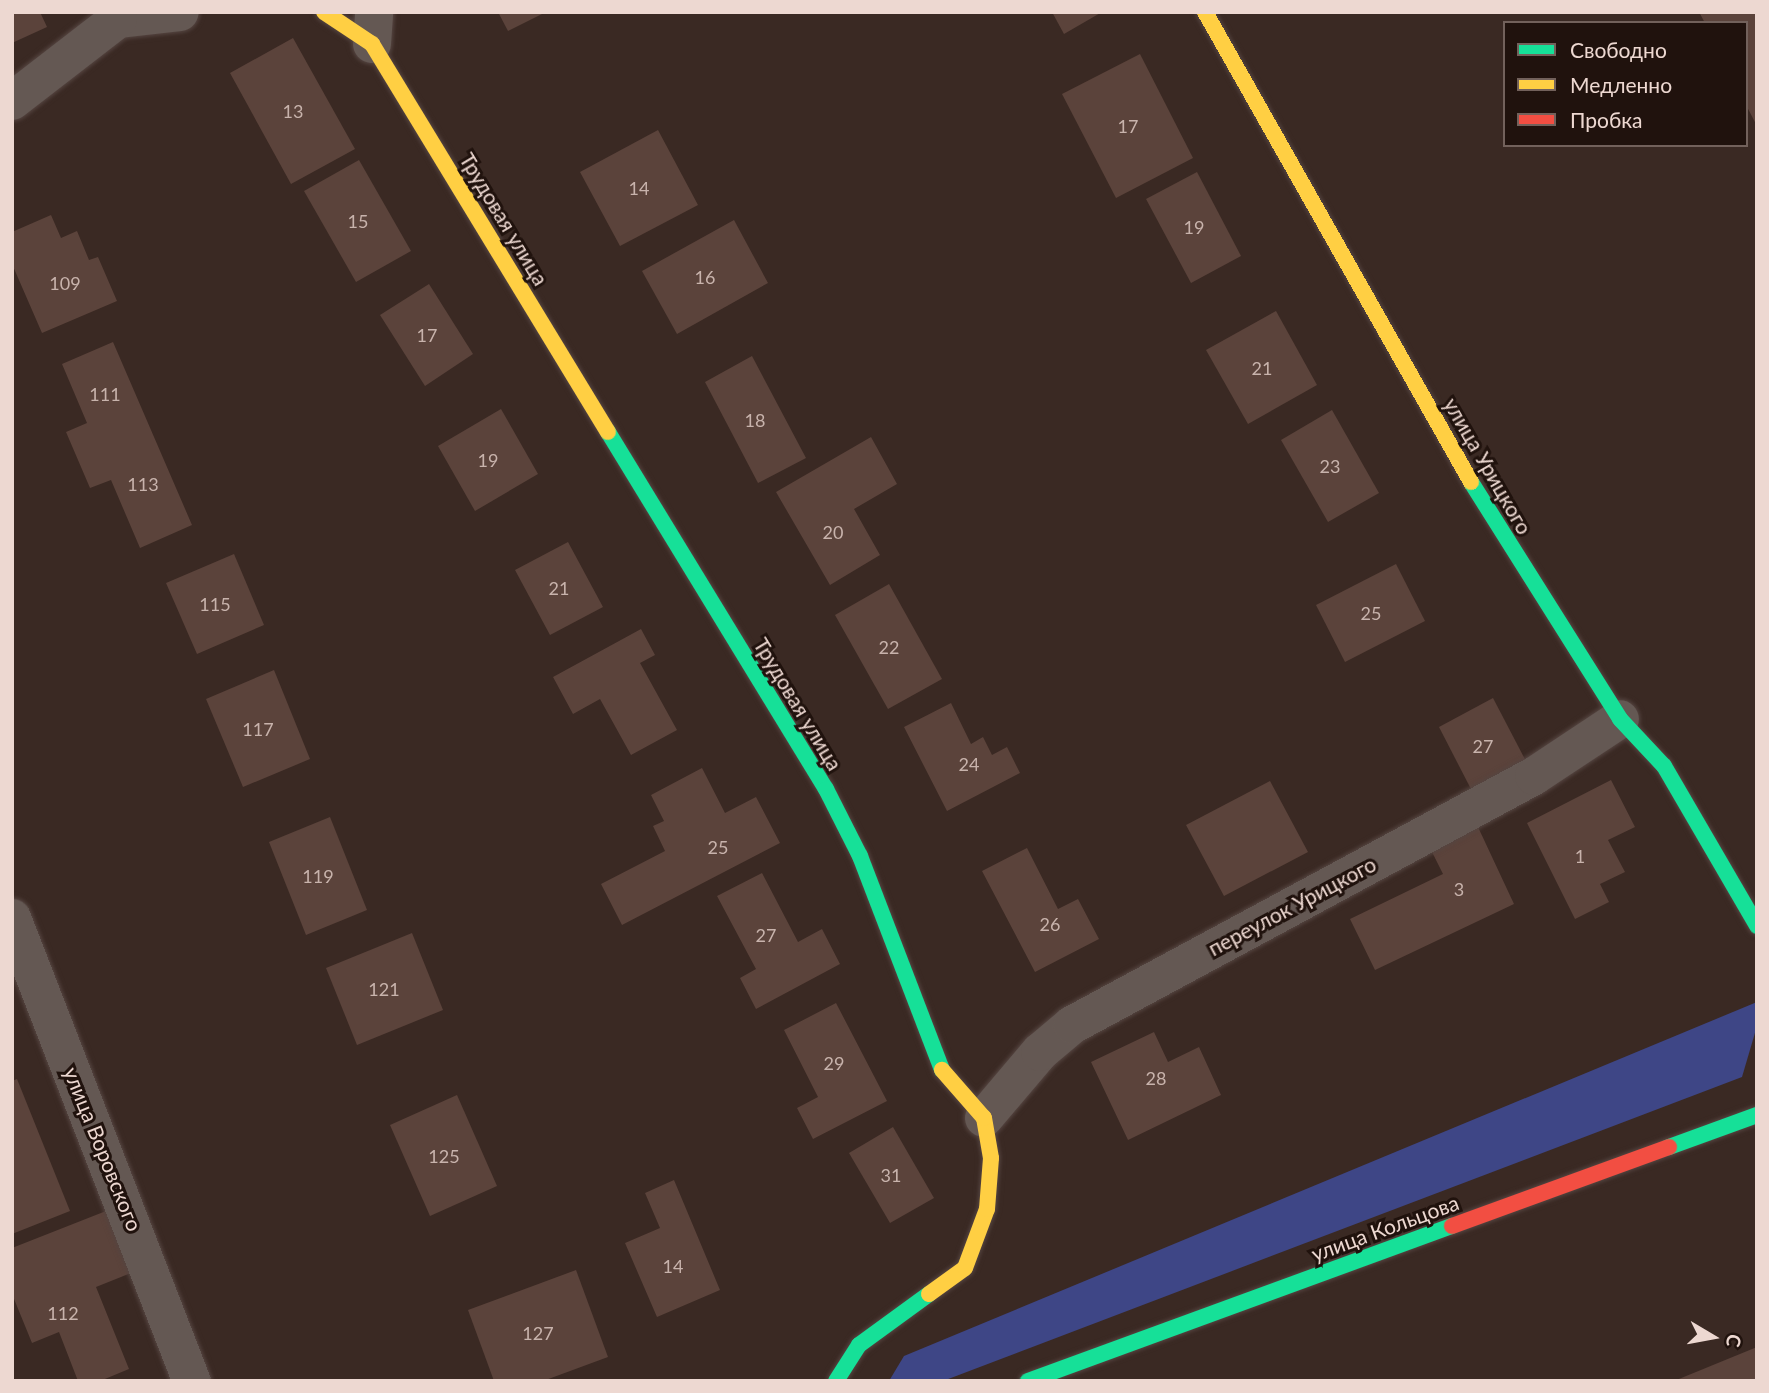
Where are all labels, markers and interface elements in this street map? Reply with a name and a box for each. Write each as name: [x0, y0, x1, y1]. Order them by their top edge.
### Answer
legend: [1503, 21, 1748, 147]
text: Свободно: [1570, 37, 1667, 62]
text: Медленно: [1570, 72, 1672, 97]
house number: 13: [283, 100, 303, 122]
text: Пробка: [1570, 107, 1643, 132]
house number: 17: [1118, 115, 1138, 137]
street label: Трудовая улица: [455, 148, 553, 290]
house number: 14: [629, 177, 649, 199]
house number: 15: [348, 210, 368, 232]
house number: 19: [1184, 216, 1204, 238]
house number: 16: [695, 266, 715, 288]
house number: 109: [49, 272, 81, 294]
house number: 17: [417, 324, 437, 346]
house number: 21: [1252, 357, 1272, 379]
house number: 111: [89, 383, 121, 405]
street label: улица Урицкого: [1439, 393, 1537, 539]
house number: 18: [745, 409, 765, 431]
house number: 19: [478, 449, 498, 471]
house number: 23: [1320, 455, 1340, 477]
house number: 113: [127, 473, 159, 495]
house number: 20: [823, 521, 843, 543]
house number: 21: [549, 577, 569, 599]
house number: 115: [199, 593, 231, 615]
house number: 25: [1361, 602, 1381, 624]
street label: Трудовая улица: [749, 633, 847, 775]
house number: 22: [879, 636, 899, 658]
house number: 117: [242, 718, 274, 740]
house number: 27: [1473, 735, 1493, 757]
house number: 24: [959, 753, 979, 775]
house number: 25: [708, 836, 728, 858]
house number: 1: [1575, 845, 1585, 867]
street label: переулок Урицкого: [1204, 851, 1380, 961]
house number: 119: [302, 865, 334, 887]
house number: 3: [1454, 878, 1464, 900]
house number: 26: [1040, 913, 1060, 935]
house number: 27: [756, 924, 776, 946]
house number: 121: [368, 978, 400, 1000]
house number: 29: [824, 1052, 844, 1074]
street label: улица Воровского: [59, 1063, 147, 1235]
house number: 28: [1146, 1067, 1166, 1089]
house number: 125: [428, 1145, 460, 1167]
house number: 31: [881, 1164, 901, 1186]
street label: улица Кольцова: [1308, 1190, 1462, 1266]
house number: 14: [663, 1255, 683, 1277]
house number: 112: [47, 1302, 79, 1324]
north arrow: [1678, 1302, 1748, 1372]
house number: 127: [522, 1322, 554, 1344]
text: С: [1722, 1333, 1747, 1349]

